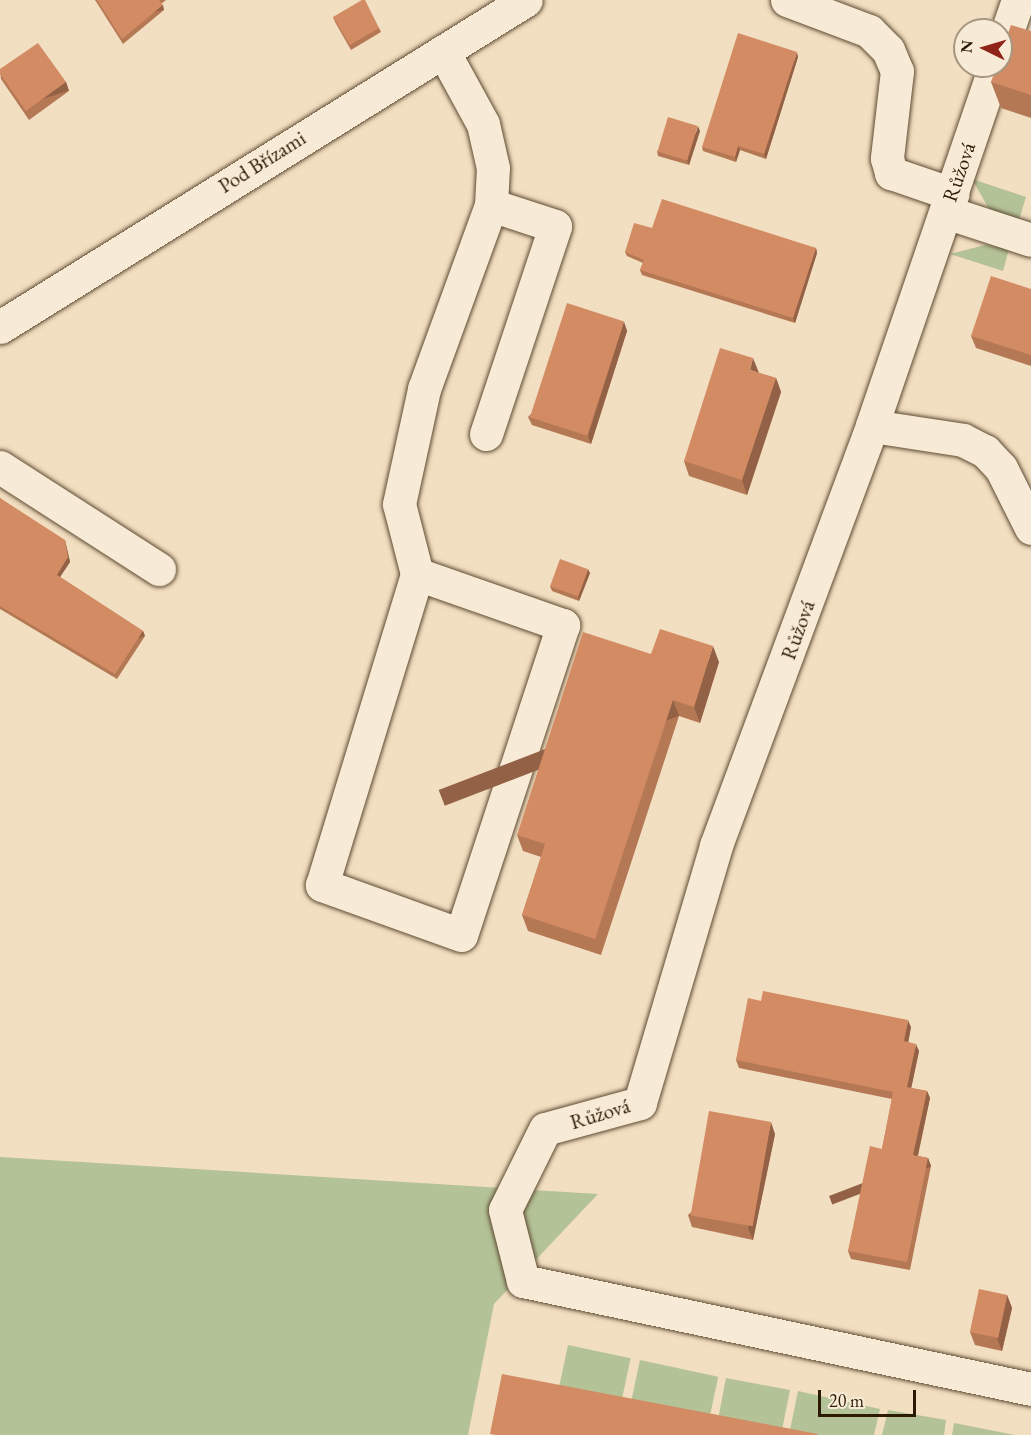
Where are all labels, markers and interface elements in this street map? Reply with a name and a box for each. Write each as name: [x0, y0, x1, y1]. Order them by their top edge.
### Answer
north arrow: [953, 18, 1013, 78]
text: N: [956, 39, 978, 54]
street label: Pod Břízami: [214, 125, 310, 199]
street label: Růžová: [937, 139, 981, 205]
street label: Růžová: [776, 597, 820, 663]
street label: Růžová: [567, 1093, 633, 1135]
scale bar: [821, 1378, 918, 1416]
text: 20 m: [829, 1389, 864, 1412]

